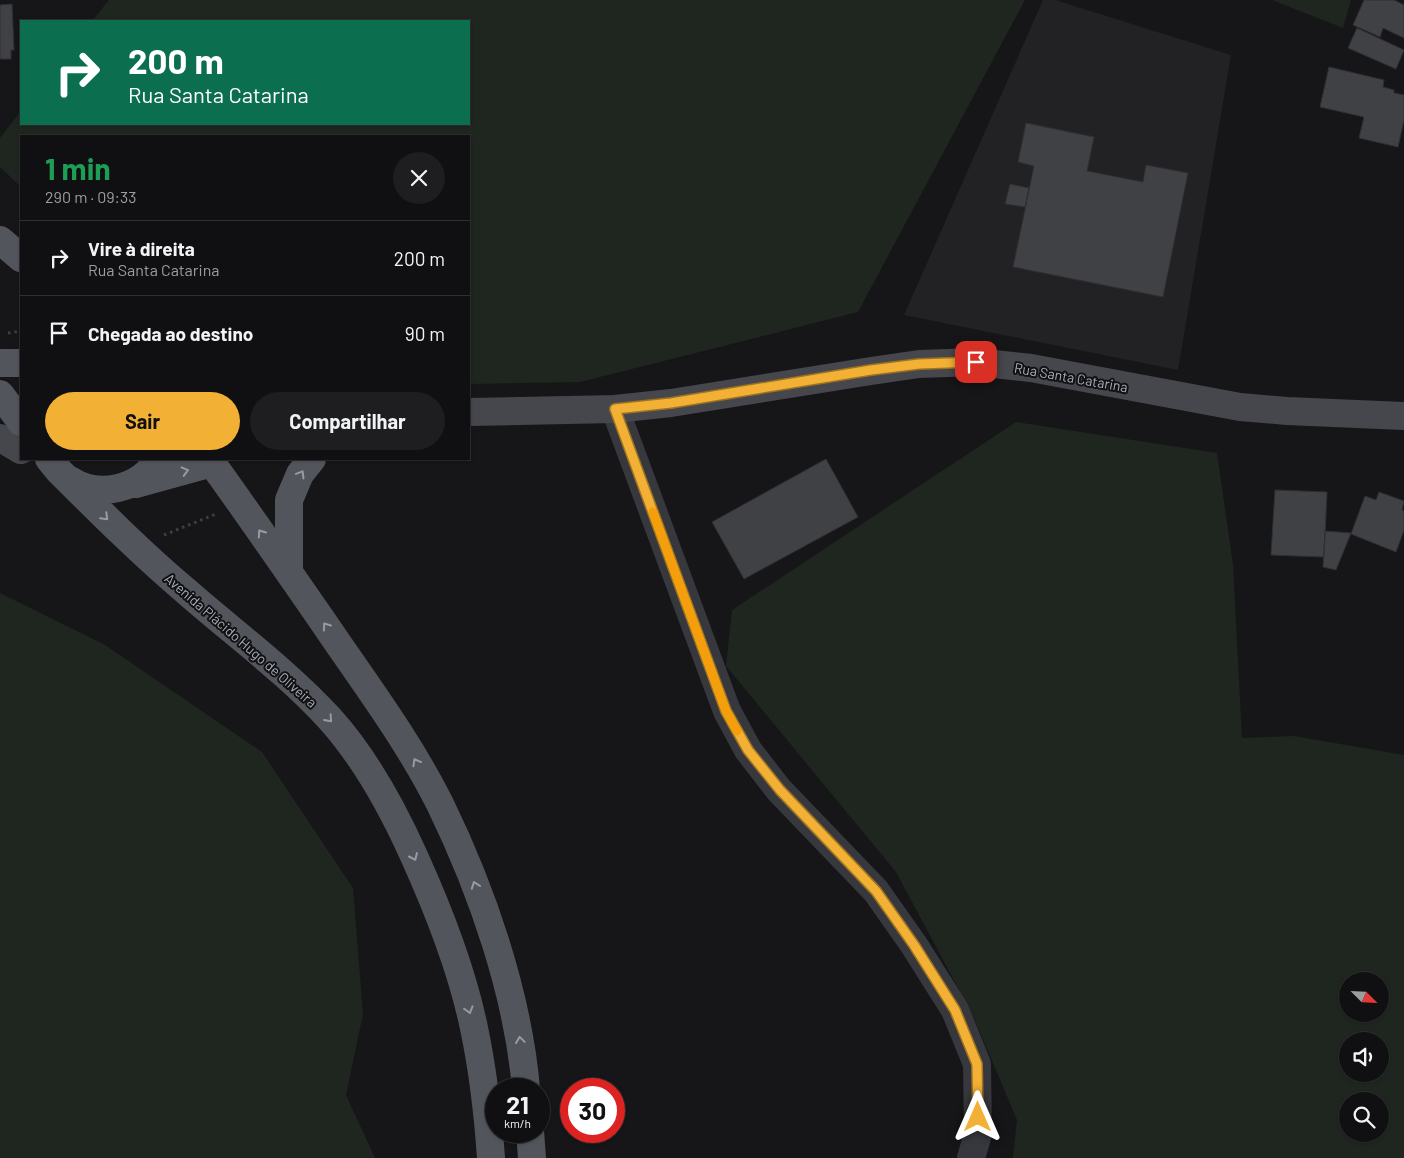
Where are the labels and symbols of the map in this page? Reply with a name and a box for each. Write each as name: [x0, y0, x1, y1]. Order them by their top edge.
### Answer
pin: [955, 341, 997, 383]
street label: Rua Santa Catarina: [1013, 359, 1129, 395]
one-way arrow: [180, 466, 188, 476]
one-way arrow: [295, 471, 305, 480]
one-way arrow: [99, 511, 108, 520]
one-way arrow: [258, 529, 267, 538]
street label: Avenida Plácido Hugo de Oliveira: [162, 569, 320, 711]
one-way arrow: [323, 623, 332, 632]
one-way arrow: [323, 714, 332, 723]
one-way arrow: [412, 758, 422, 767]
one-way arrow: [408, 852, 419, 861]
one-way arrow: [471, 881, 481, 889]
north arrow: [1339, 972, 1389, 1022]
one-way arrow: [463, 1005, 474, 1014]
one-way arrow: [515, 1036, 525, 1045]
speed limit sign: 30: [560, 1078, 625, 1143]
position arrow: [951, 1090, 1003, 1142]

